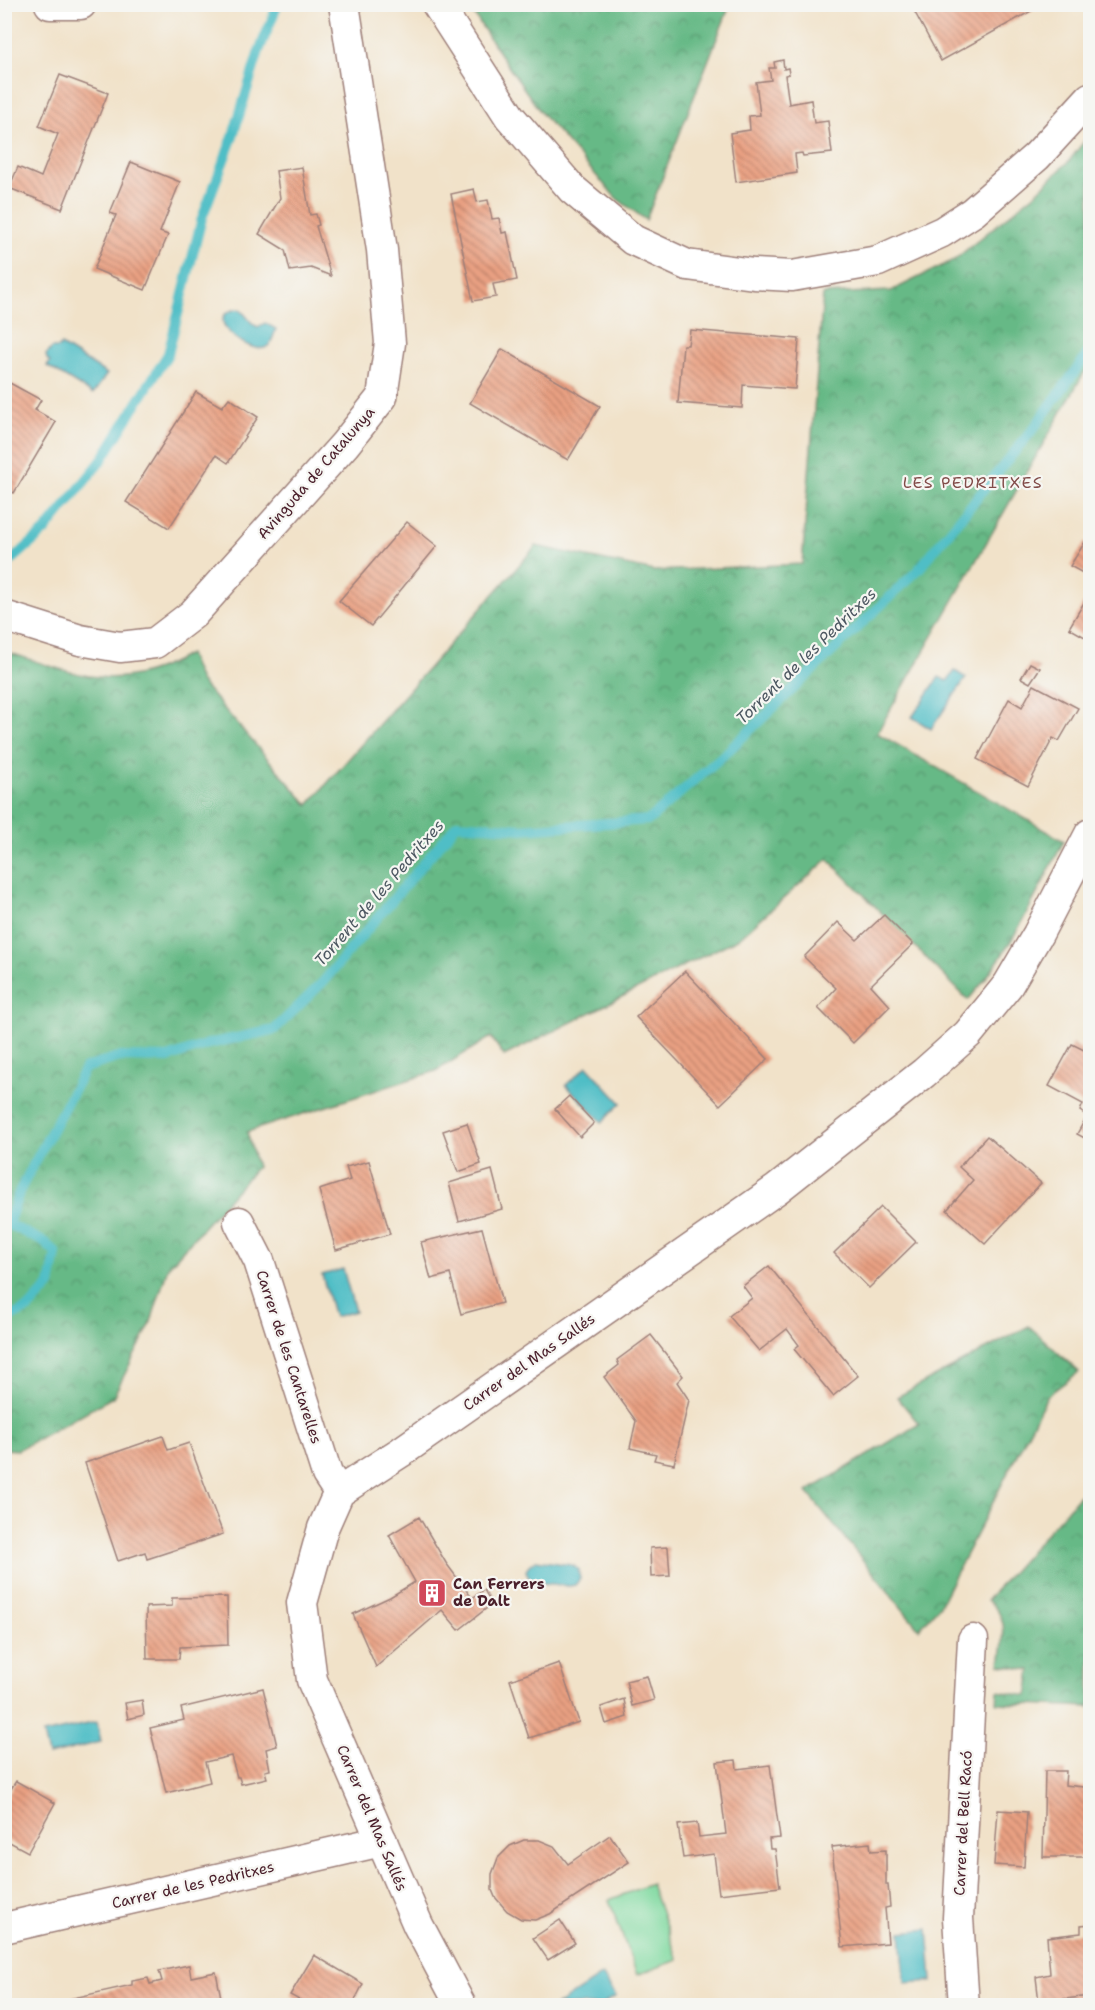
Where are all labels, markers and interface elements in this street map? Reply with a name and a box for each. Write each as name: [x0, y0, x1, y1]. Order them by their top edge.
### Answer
street label: Avinguda de Catalunya: [253, 402, 380, 544]
district label: LES PEDRITXES: [903, 472, 1043, 493]
water label: Torrent de les Pedritxes: [731, 583, 881, 729]
water label: Torrent de les Pedritxes: [310, 815, 448, 971]
street label: Carrer de les Cantarelles: [251, 1268, 327, 1446]
street label: Carrer del Mas Sallés: [459, 1309, 599, 1415]
place label: Can Ferrers de Dalt: [453, 1574, 545, 1611]
building icon: Can Ferrers de Dalt: [416, 1577, 448, 1609]
street label: Carrer del Mas Sallés: [332, 1742, 412, 1894]
street label: Carrer del Bell Racó: [949, 1750, 977, 1896]
street label: Carrer de les Pedritxes: [110, 1857, 276, 1913]

